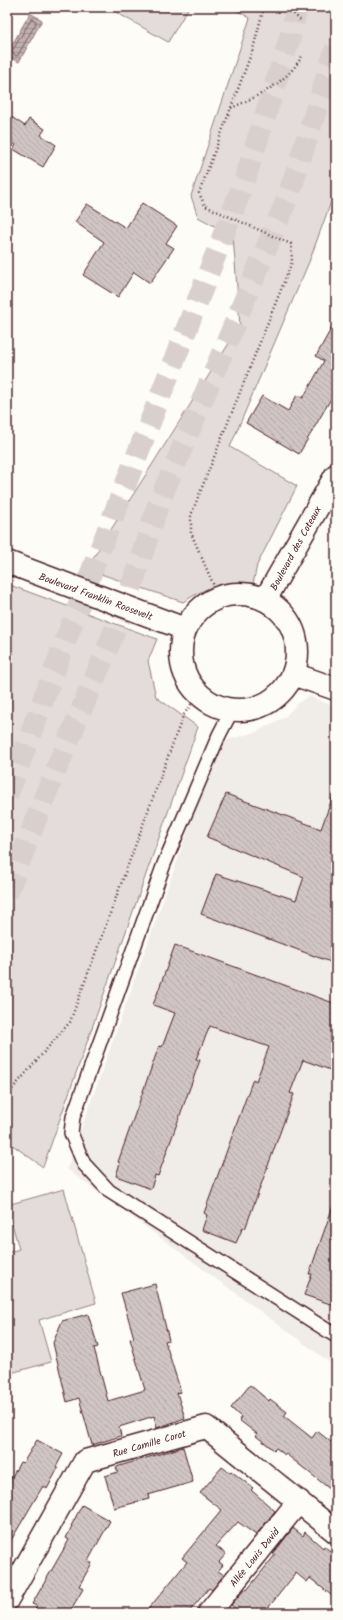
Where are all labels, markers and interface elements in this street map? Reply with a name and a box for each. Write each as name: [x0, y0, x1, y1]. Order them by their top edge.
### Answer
street label: Boulevard des Coteaux: [266, 503, 326, 594]
street label: Boulevard Franklin Roosevelt: [37, 569, 155, 625]
street label: Rue Camille Corot: [111, 1426, 188, 1462]
street label: Allée Louis David: [226, 1524, 284, 1591]

